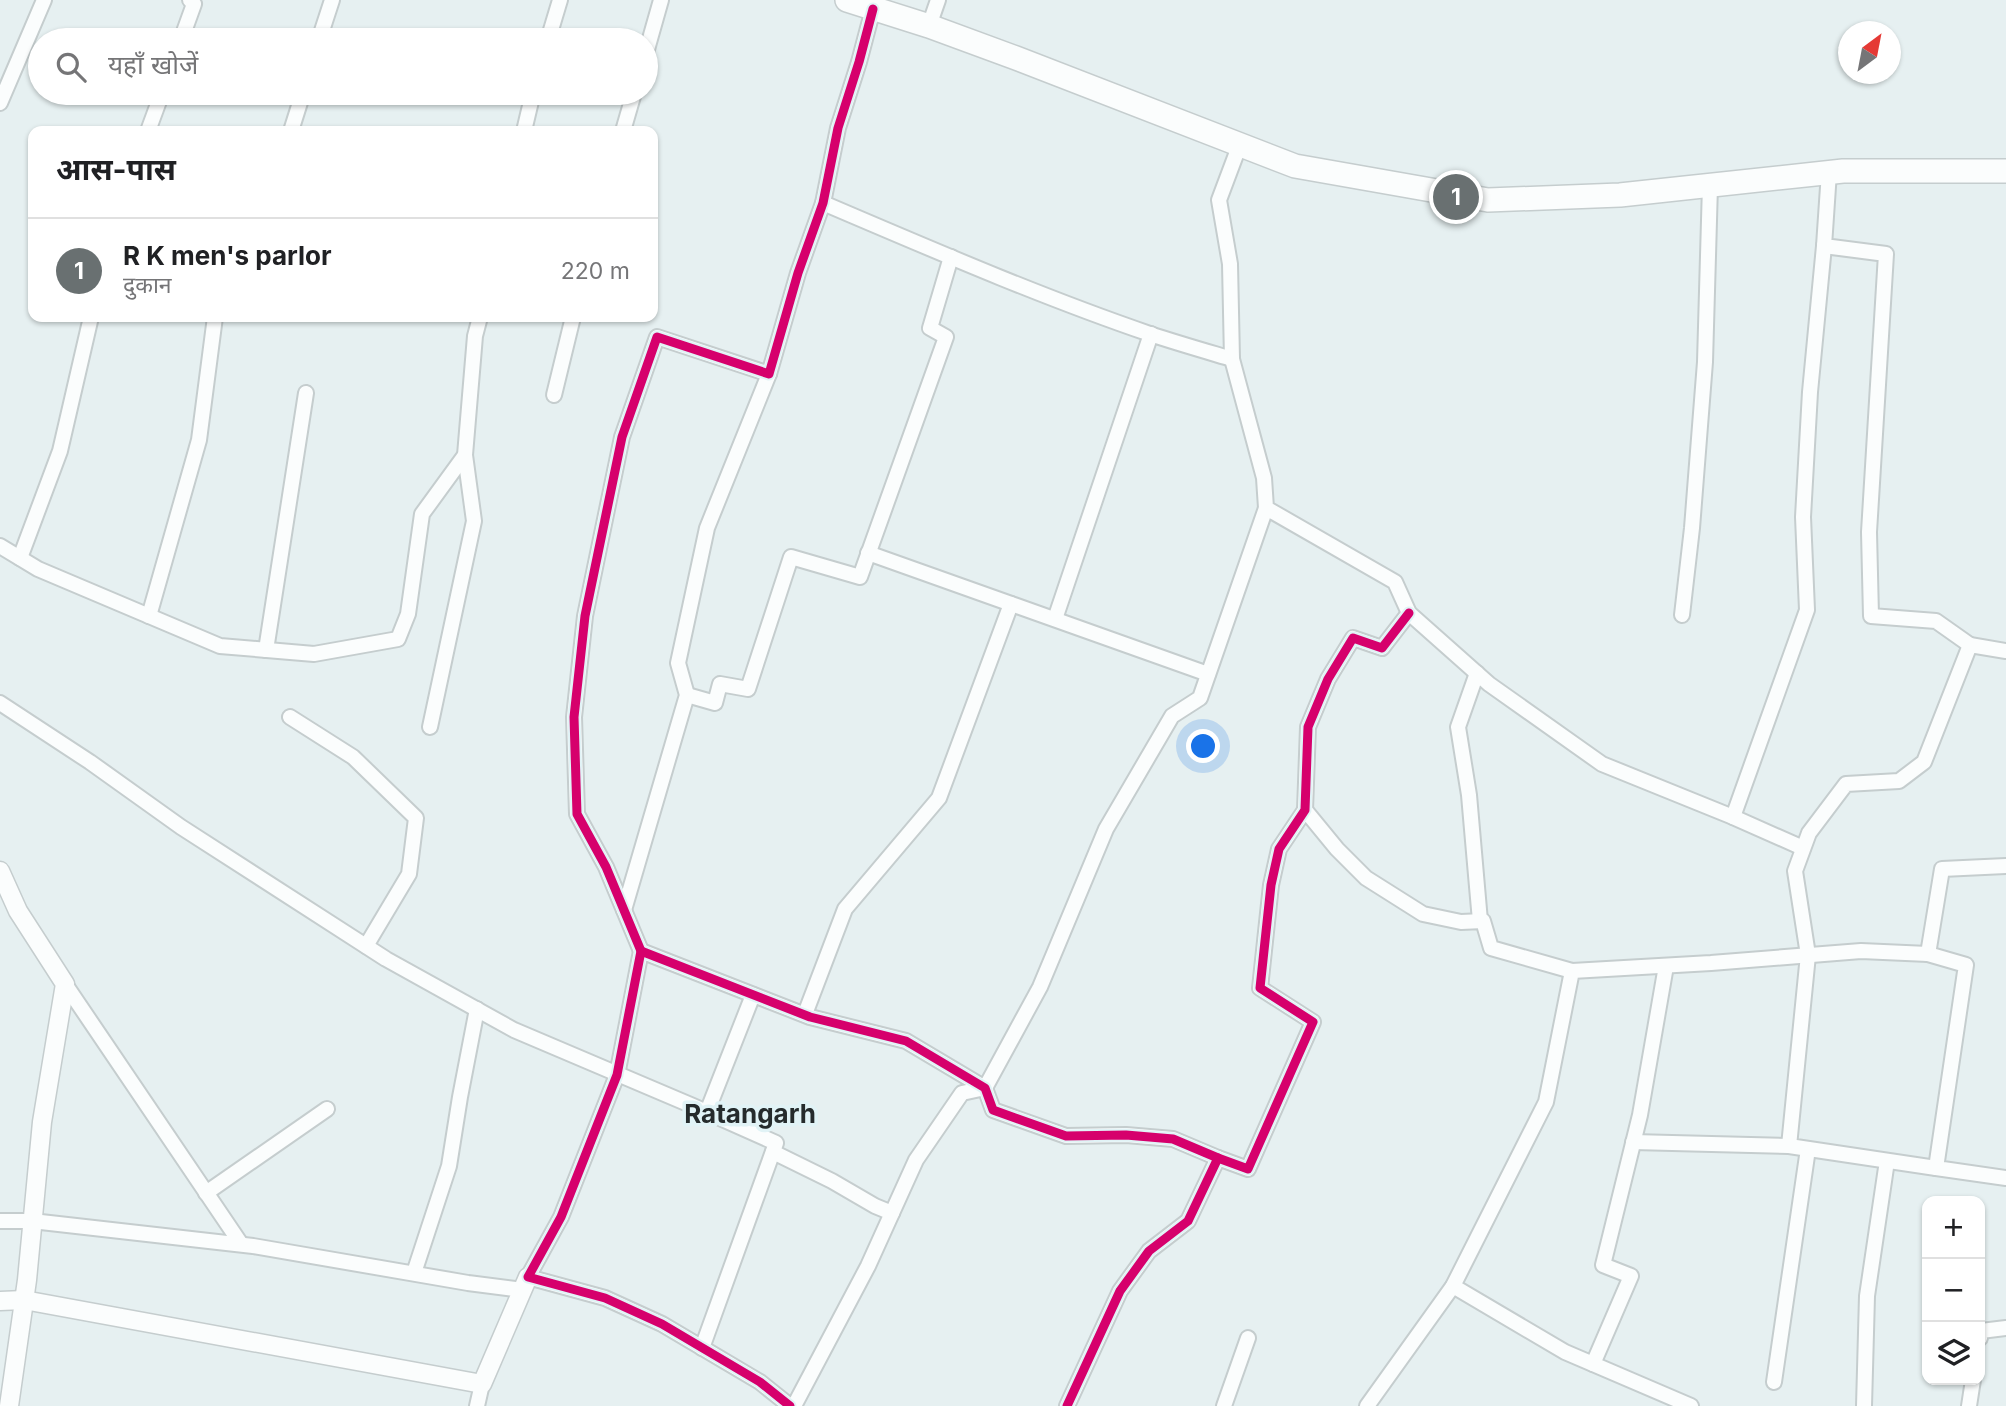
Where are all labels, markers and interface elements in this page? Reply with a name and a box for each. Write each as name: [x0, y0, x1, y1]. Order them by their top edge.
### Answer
north arrow: [1838, 21, 1901, 84]
search box: [28, 28, 658, 105]
icon: search: [52, 48, 90, 86]
text: यहाँ खोजें: [108, 49, 198, 80]
text: आस-पास: [56, 151, 176, 187]
pin: 1: [1433, 171, 1479, 223]
text: R K men's parlor: [123, 240, 332, 271]
text: 1: [74, 257, 84, 285]
text: 220 m: [561, 257, 630, 285]
text: दुकान: [123, 271, 172, 299]
your location: [1186, 729, 1220, 763]
district label: Ratangarh: [684, 1098, 816, 1129]
map controls: [1922, 1196, 1985, 1385]
button: +: [1922, 1196, 1985, 1259]
button: −: [1922, 1259, 1985, 1322]
button: layers: [1922, 1322, 1985, 1385]

